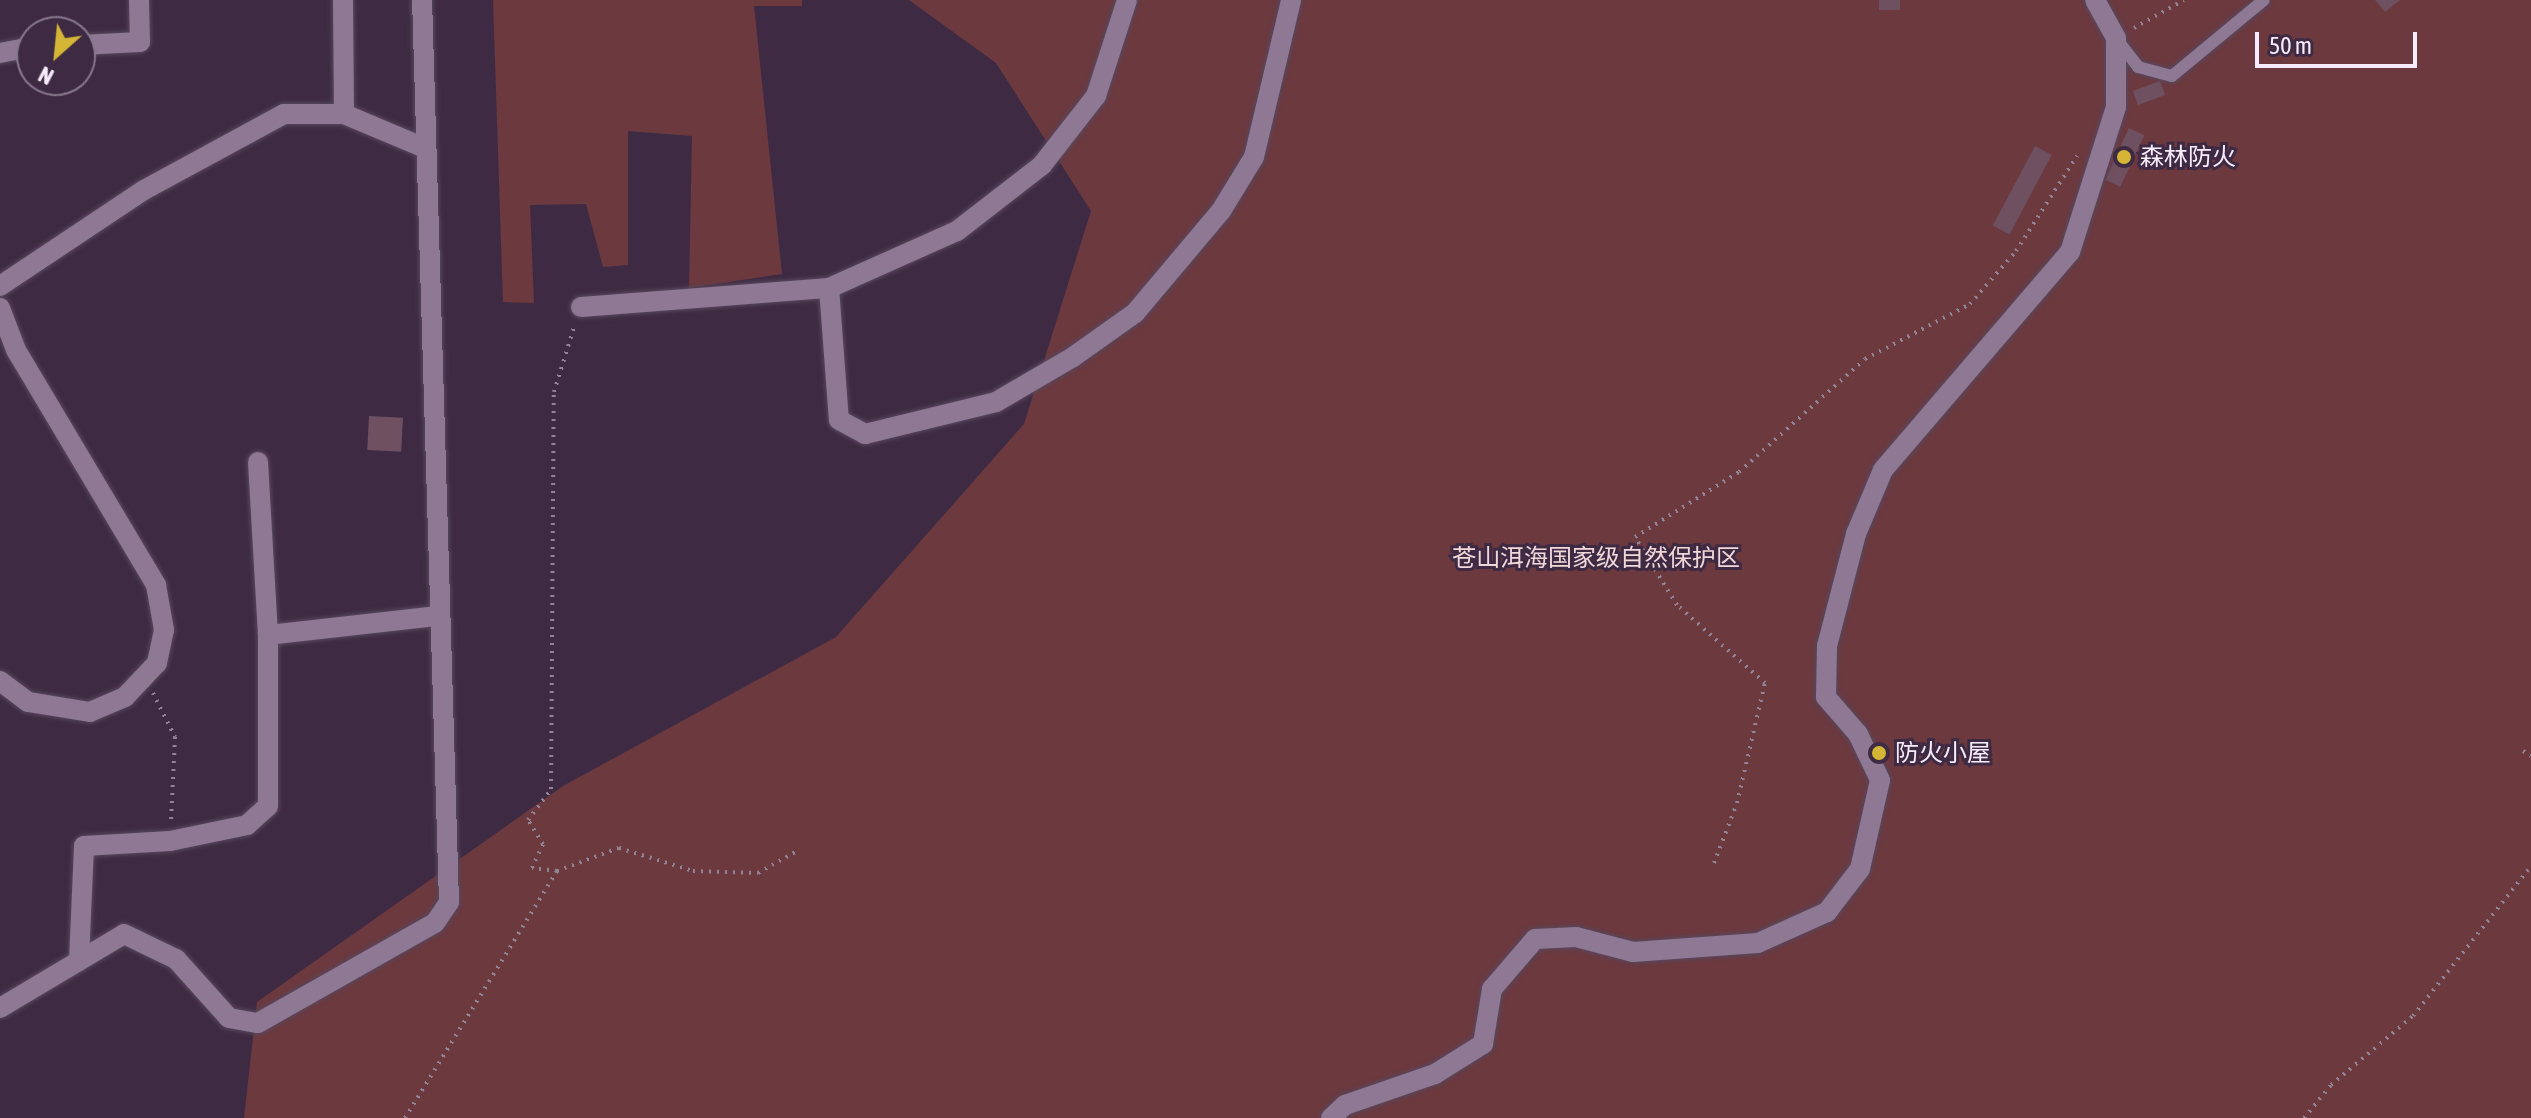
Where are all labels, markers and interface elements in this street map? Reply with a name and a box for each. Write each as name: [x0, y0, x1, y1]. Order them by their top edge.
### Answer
north arrow: [16, 16, 96, 96]
scale bar: [2259, 16, 2421, 66]
text: 50 m: [2269, 32, 2312, 59]
text: N: [34, 61, 58, 90]
place label: 森林防火: [2140, 143, 2236, 171]
marker: 森林防火: [2115, 148, 2133, 166]
park label: 苍山洱海国家级自然保护区: [1452, 544, 1740, 572]
place label: 防火小屋: [1895, 739, 1991, 767]
marker: 防火小屋: [1870, 744, 1888, 762]

